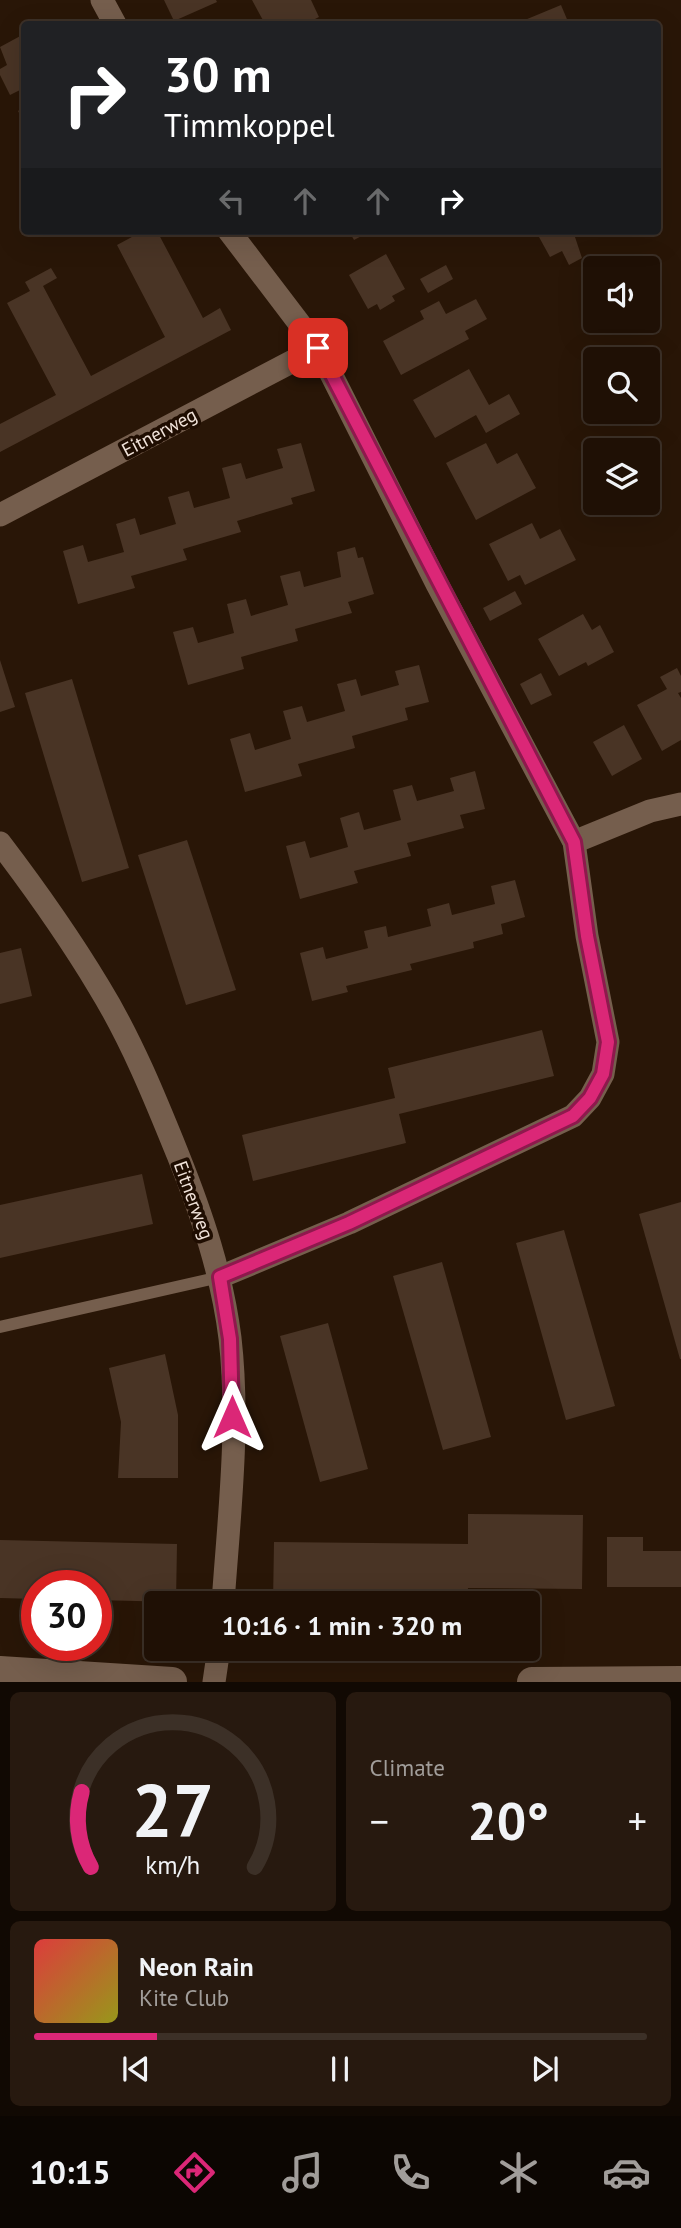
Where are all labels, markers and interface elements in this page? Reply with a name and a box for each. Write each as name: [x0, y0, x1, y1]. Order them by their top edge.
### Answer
text: 30 m: [164, 42, 271, 106]
icon: right: [49, 49, 140, 140]
text: Timmkoppel: [164, 104, 335, 146]
icon: left: [213, 182, 251, 220]
icon: ahead: [286, 182, 324, 220]
icon: ahead: [359, 182, 397, 220]
icon: right: [432, 182, 470, 220]
map controls: [583, 256, 660, 515]
button: sound: [583, 256, 660, 333]
pin: [288, 318, 348, 378]
icon: arrive: [299, 329, 337, 367]
button: search: [583, 347, 660, 424]
street label: Eitnerweg: [117, 402, 201, 462]
button: layers: [583, 438, 660, 515]
street label: Eitnerweg: [169, 1158, 219, 1242]
position arrow: [195, 1380, 269, 1454]
speed limit sign: 30: [21, 1570, 112, 1661]
text: 10:16 · 1 min · 320 m: [222, 1609, 462, 1642]
text: Climate: [370, 1753, 445, 1782]
text: 27: [131, 1764, 214, 1858]
text: 20°: [467, 1787, 549, 1854]
text: −: [370, 1796, 389, 1845]
text: +: [628, 1796, 647, 1845]
text: km/h: [145, 1849, 200, 1881]
text: Neon Rain: [139, 1950, 254, 1983]
text: Kite Club: [139, 1983, 229, 2012]
icon: previous: [117, 2050, 155, 2088]
icon: pause: [321, 2050, 359, 2088]
icon: next: [526, 2050, 564, 2088]
icon: directions: [170, 2148, 219, 2197]
icon: music: [278, 2148, 327, 2197]
icon: phone: [386, 2148, 435, 2197]
icon: climate: [494, 2148, 543, 2197]
icon: car: [602, 2148, 651, 2197]
text: 10:15: [30, 2151, 111, 2193]

